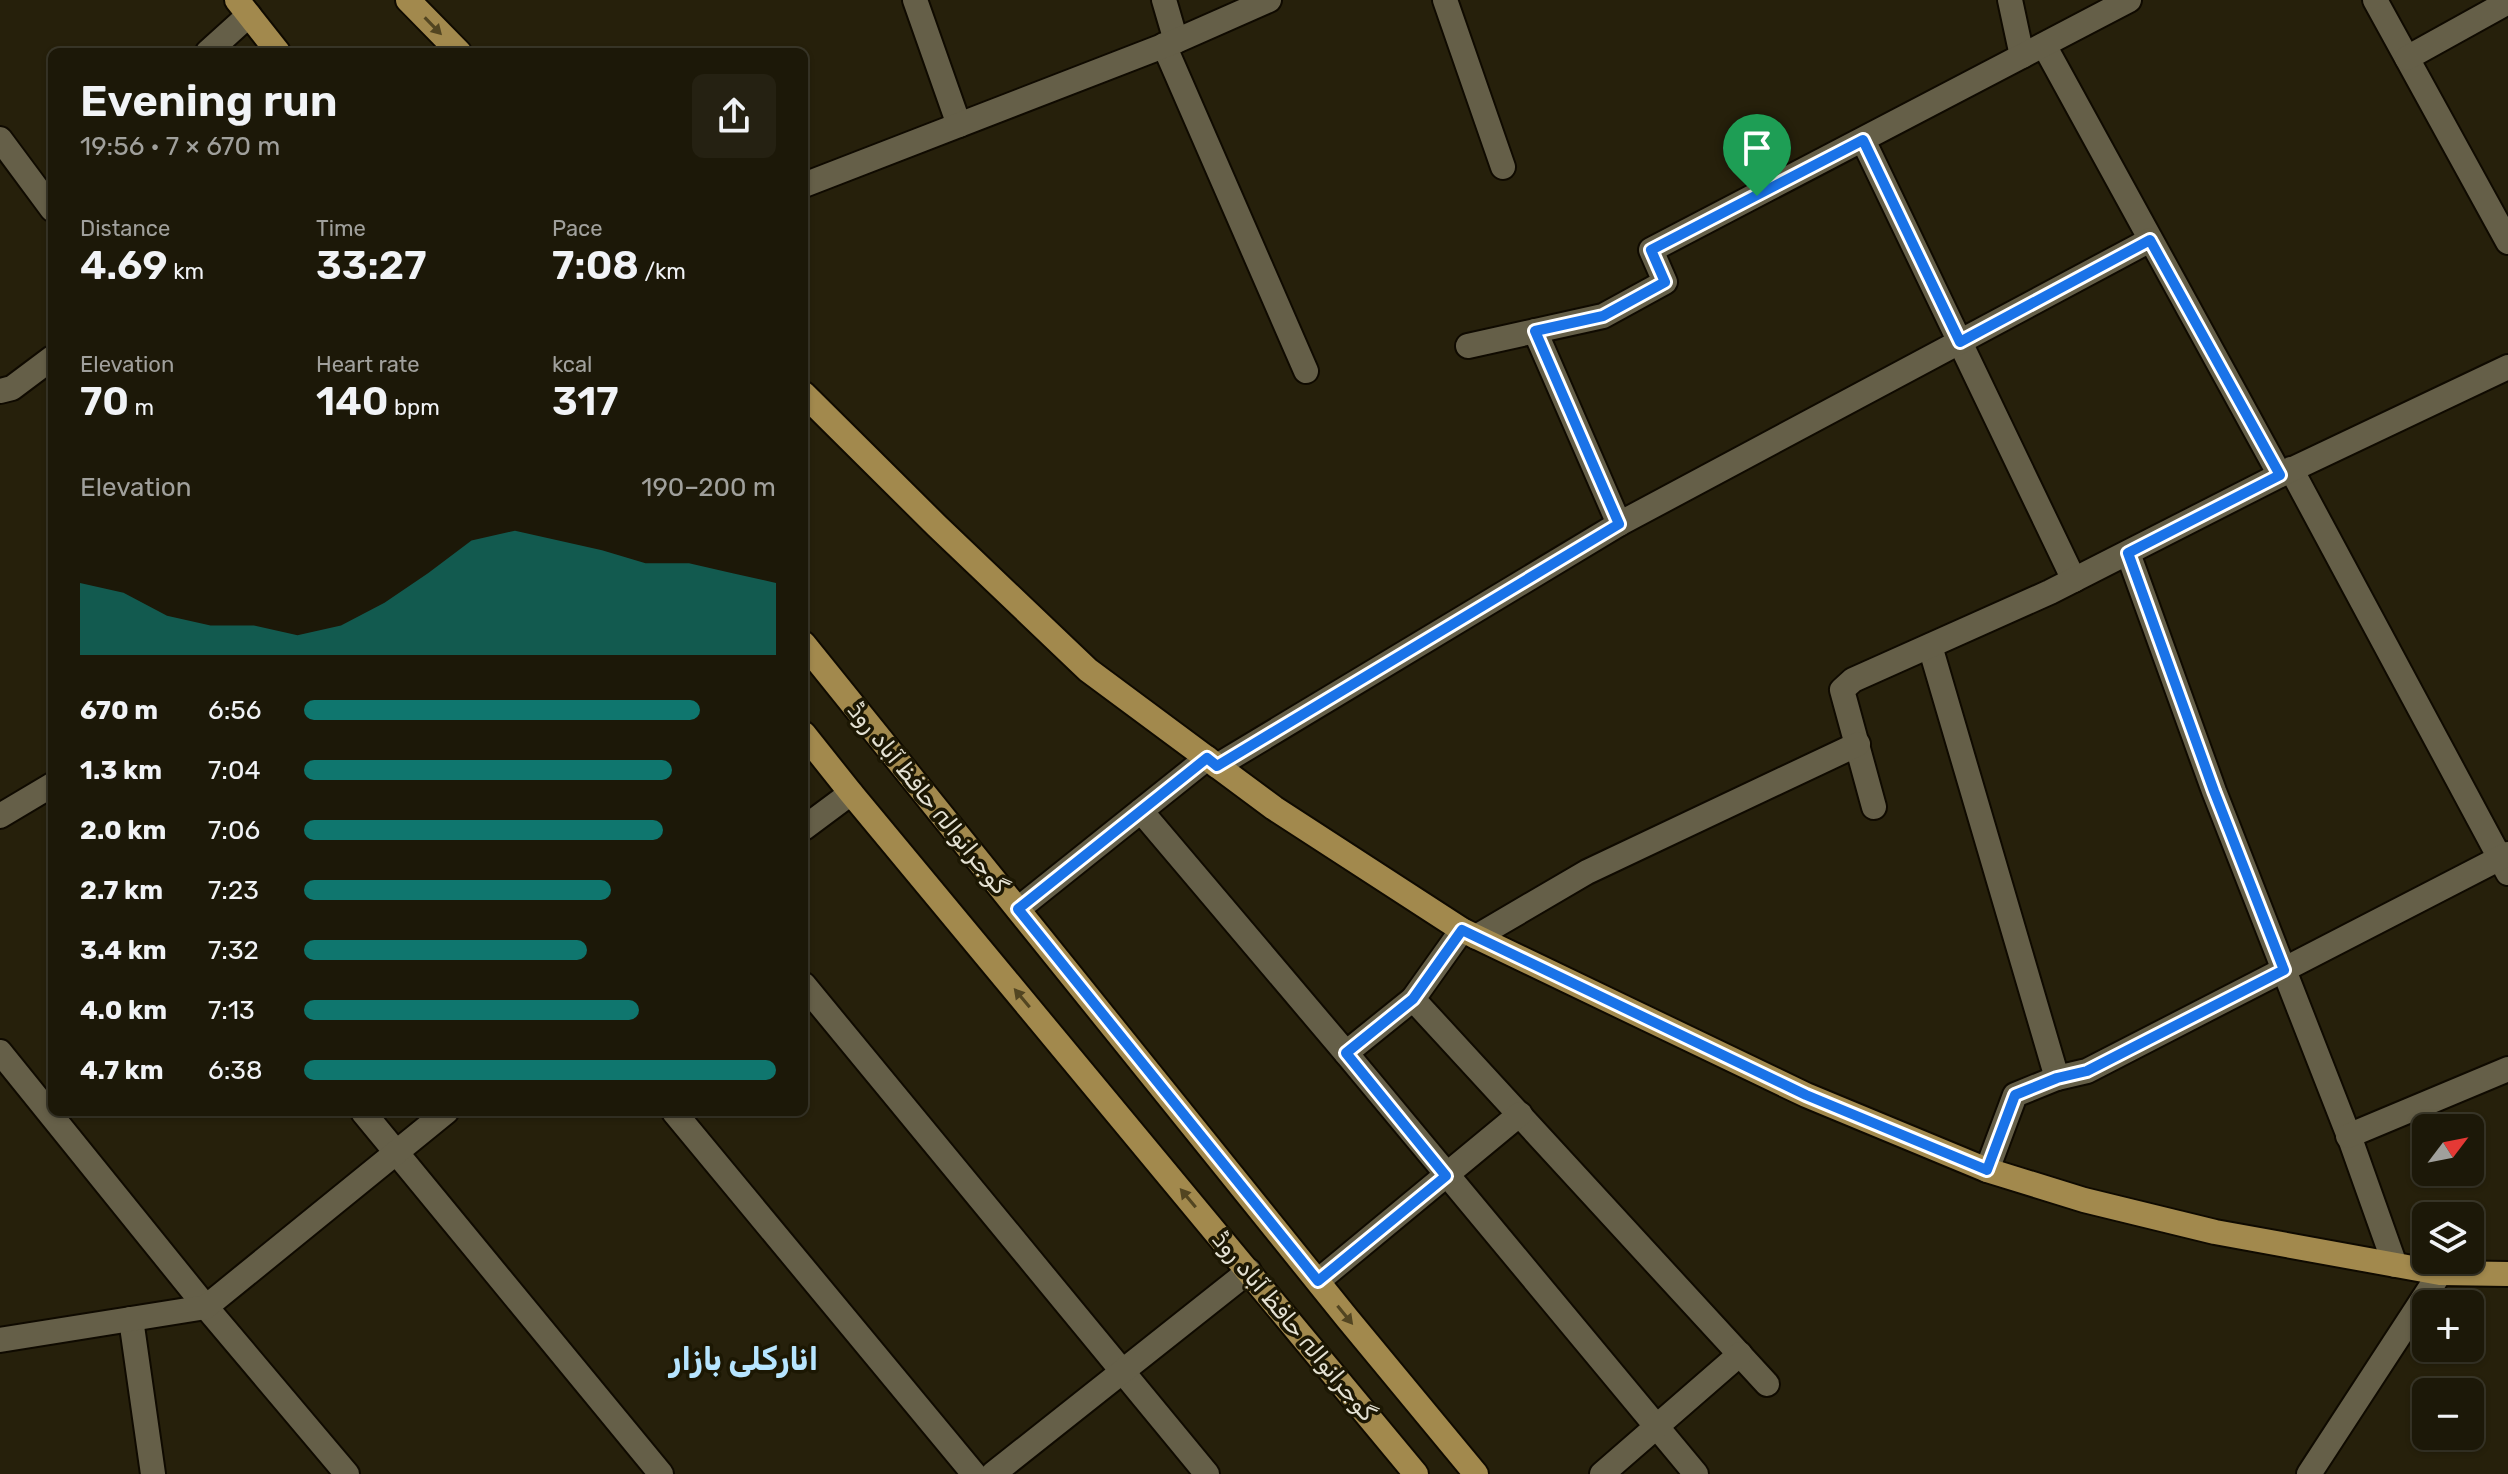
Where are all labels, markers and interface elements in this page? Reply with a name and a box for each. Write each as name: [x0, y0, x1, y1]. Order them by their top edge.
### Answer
one-way arrow: [424, 16, 442, 35]
button: share: [692, 74, 776, 158]
text: Evening run: [80, 75, 338, 127]
pin: [1723, 114, 1791, 196]
icon: arrive: [1735, 126, 1779, 170]
text: 19:56 · 7 × 670 m: [80, 131, 280, 162]
text: Distance: [80, 215, 170, 242]
text: Time: [316, 215, 366, 242]
text: Pace: [552, 215, 603, 242]
text: 4.69: [80, 242, 168, 289]
text: 33:27: [316, 242, 427, 289]
text: 7:08: [552, 242, 639, 289]
text: km: [168, 258, 204, 285]
text: /km: [639, 258, 686, 285]
text: Elevation: [80, 351, 174, 378]
text: Heart rate: [316, 351, 420, 378]
text: kcal: [552, 351, 592, 378]
text: 70: [80, 378, 129, 425]
text: 140: [316, 378, 389, 425]
text: 317: [552, 378, 619, 425]
text: m: [129, 394, 154, 421]
text: bpm: [389, 394, 440, 421]
text: Elevation: [80, 472, 191, 503]
text: 190–200 m: [641, 472, 776, 503]
text: 670 m: [80, 695, 158, 726]
text: 6:56: [208, 695, 261, 726]
street label: گوجرانوالہ حافظ آباد روڈ: [842, 696, 1014, 900]
text: 1.3 km: [80, 755, 162, 786]
text: 7:04: [208, 755, 261, 786]
text: 2.0 km: [80, 815, 166, 846]
text: 7:06: [208, 815, 260, 846]
text: 2.7 km: [80, 875, 163, 906]
text: 7:23: [208, 875, 259, 906]
text: 3.4 km: [80, 935, 167, 966]
text: 7:32: [208, 935, 259, 966]
one-way arrow: [1014, 989, 1031, 1009]
text: 4.0 km: [80, 995, 167, 1026]
text: 7:13: [208, 995, 255, 1026]
text: 4.7 km: [80, 1055, 164, 1086]
text: 6:38: [208, 1055, 263, 1086]
north arrow: [2412, 1114, 2484, 1186]
map controls: [2412, 1114, 2484, 1450]
one-way arrow: [1180, 1188, 1197, 1208]
button: layers: [2412, 1202, 2484, 1274]
street label: گوجرانوالہ حافظ آباد روڈ: [1207, 1226, 1382, 1427]
button: +: [2412, 1290, 2484, 1362]
one-way arrow: [1336, 1305, 1353, 1325]
district label: انارکلی بازار: [668, 1340, 818, 1378]
button: −: [2412, 1378, 2484, 1450]

